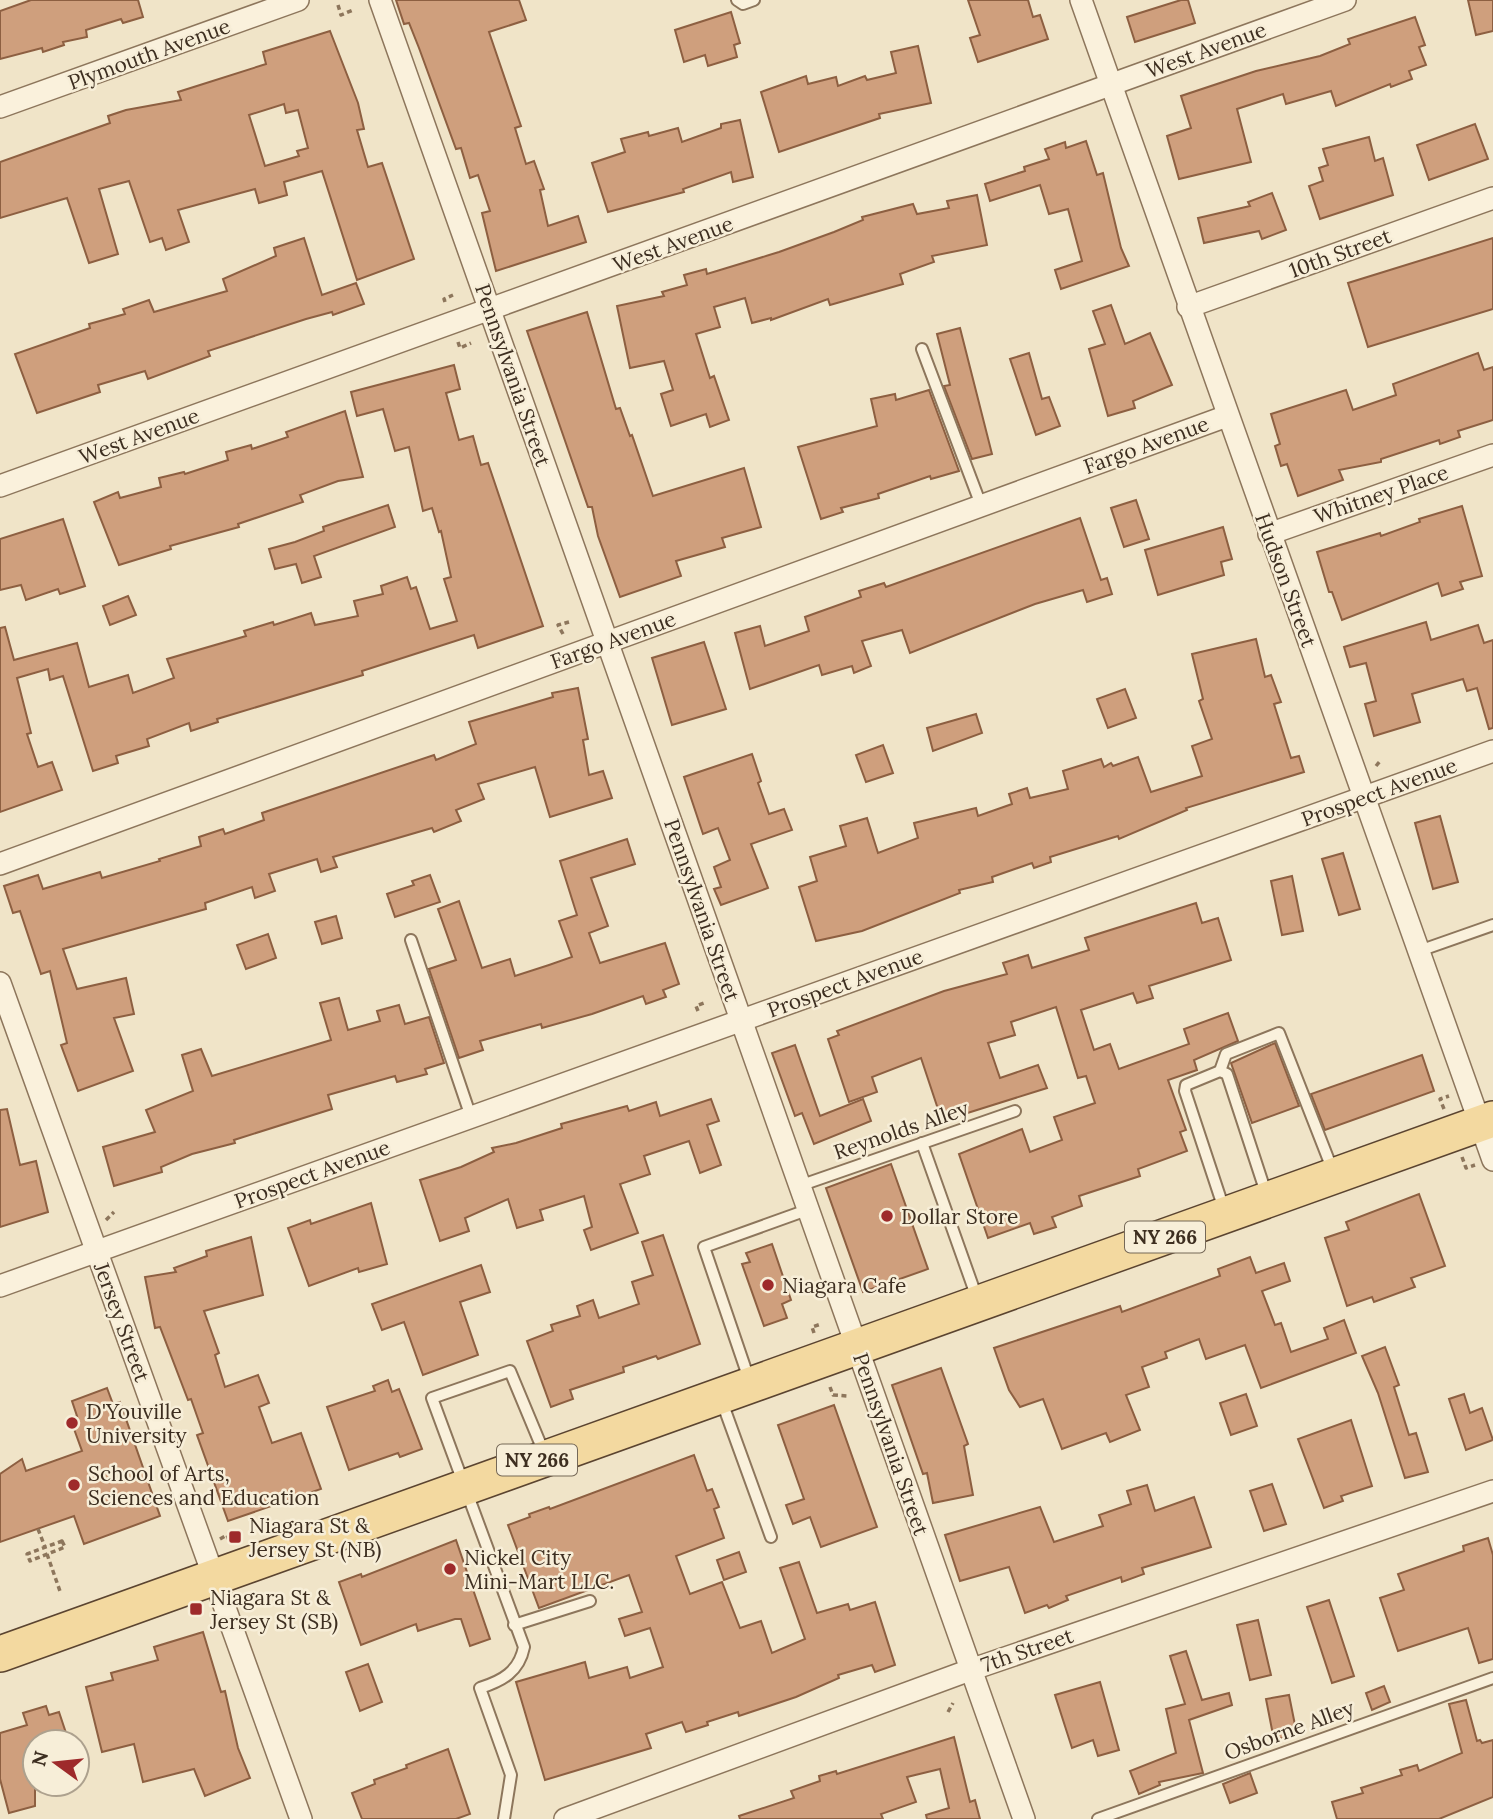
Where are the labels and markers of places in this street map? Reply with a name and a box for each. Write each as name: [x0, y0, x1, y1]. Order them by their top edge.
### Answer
place label: Dollar Store: [901, 1203, 1018, 1230]
marker: Dollar Store: [879, 1208, 895, 1224]
place label: Niagara Cafe: [782, 1272, 906, 1299]
marker: Niagara Cafe: [760, 1277, 776, 1293]
place label: D'Youville University: [86, 1398, 187, 1449]
marker: D'Youville University: [64, 1415, 80, 1431]
place label: School of Arts, Sciences and Education: [88, 1460, 320, 1511]
marker: School of Arts, Sciences and Education: [66, 1477, 82, 1493]
place label: Niagara St & Jersey St (NB): [248, 1512, 382, 1563]
marker: Niagara St & Jersey St (NB): [227, 1529, 243, 1545]
place label: Nickel City Mini-Mart LLC.: [464, 1544, 615, 1595]
marker: Nickel City Mini-Mart LLC.: [442, 1561, 458, 1577]
place label: Niagara St & Jersey St (SB): [209, 1584, 338, 1635]
marker: Niagara St & Jersey St (SB): [188, 1601, 204, 1617]

